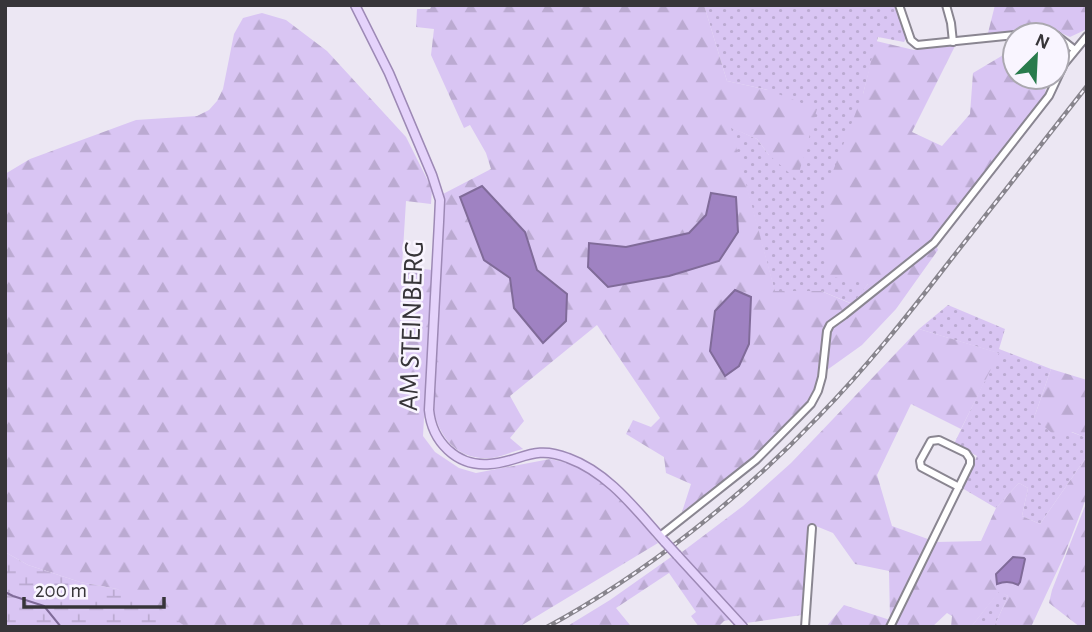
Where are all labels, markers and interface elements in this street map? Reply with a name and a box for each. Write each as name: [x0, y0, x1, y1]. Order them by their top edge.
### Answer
north arrow: [1001, 21, 1071, 91]
text: N: [1032, 30, 1052, 53]
street label: AM STEINBERG: [395, 241, 429, 411]
scale bar: [24, 566, 164, 610]
text: 200 m: [35, 580, 87, 601]

